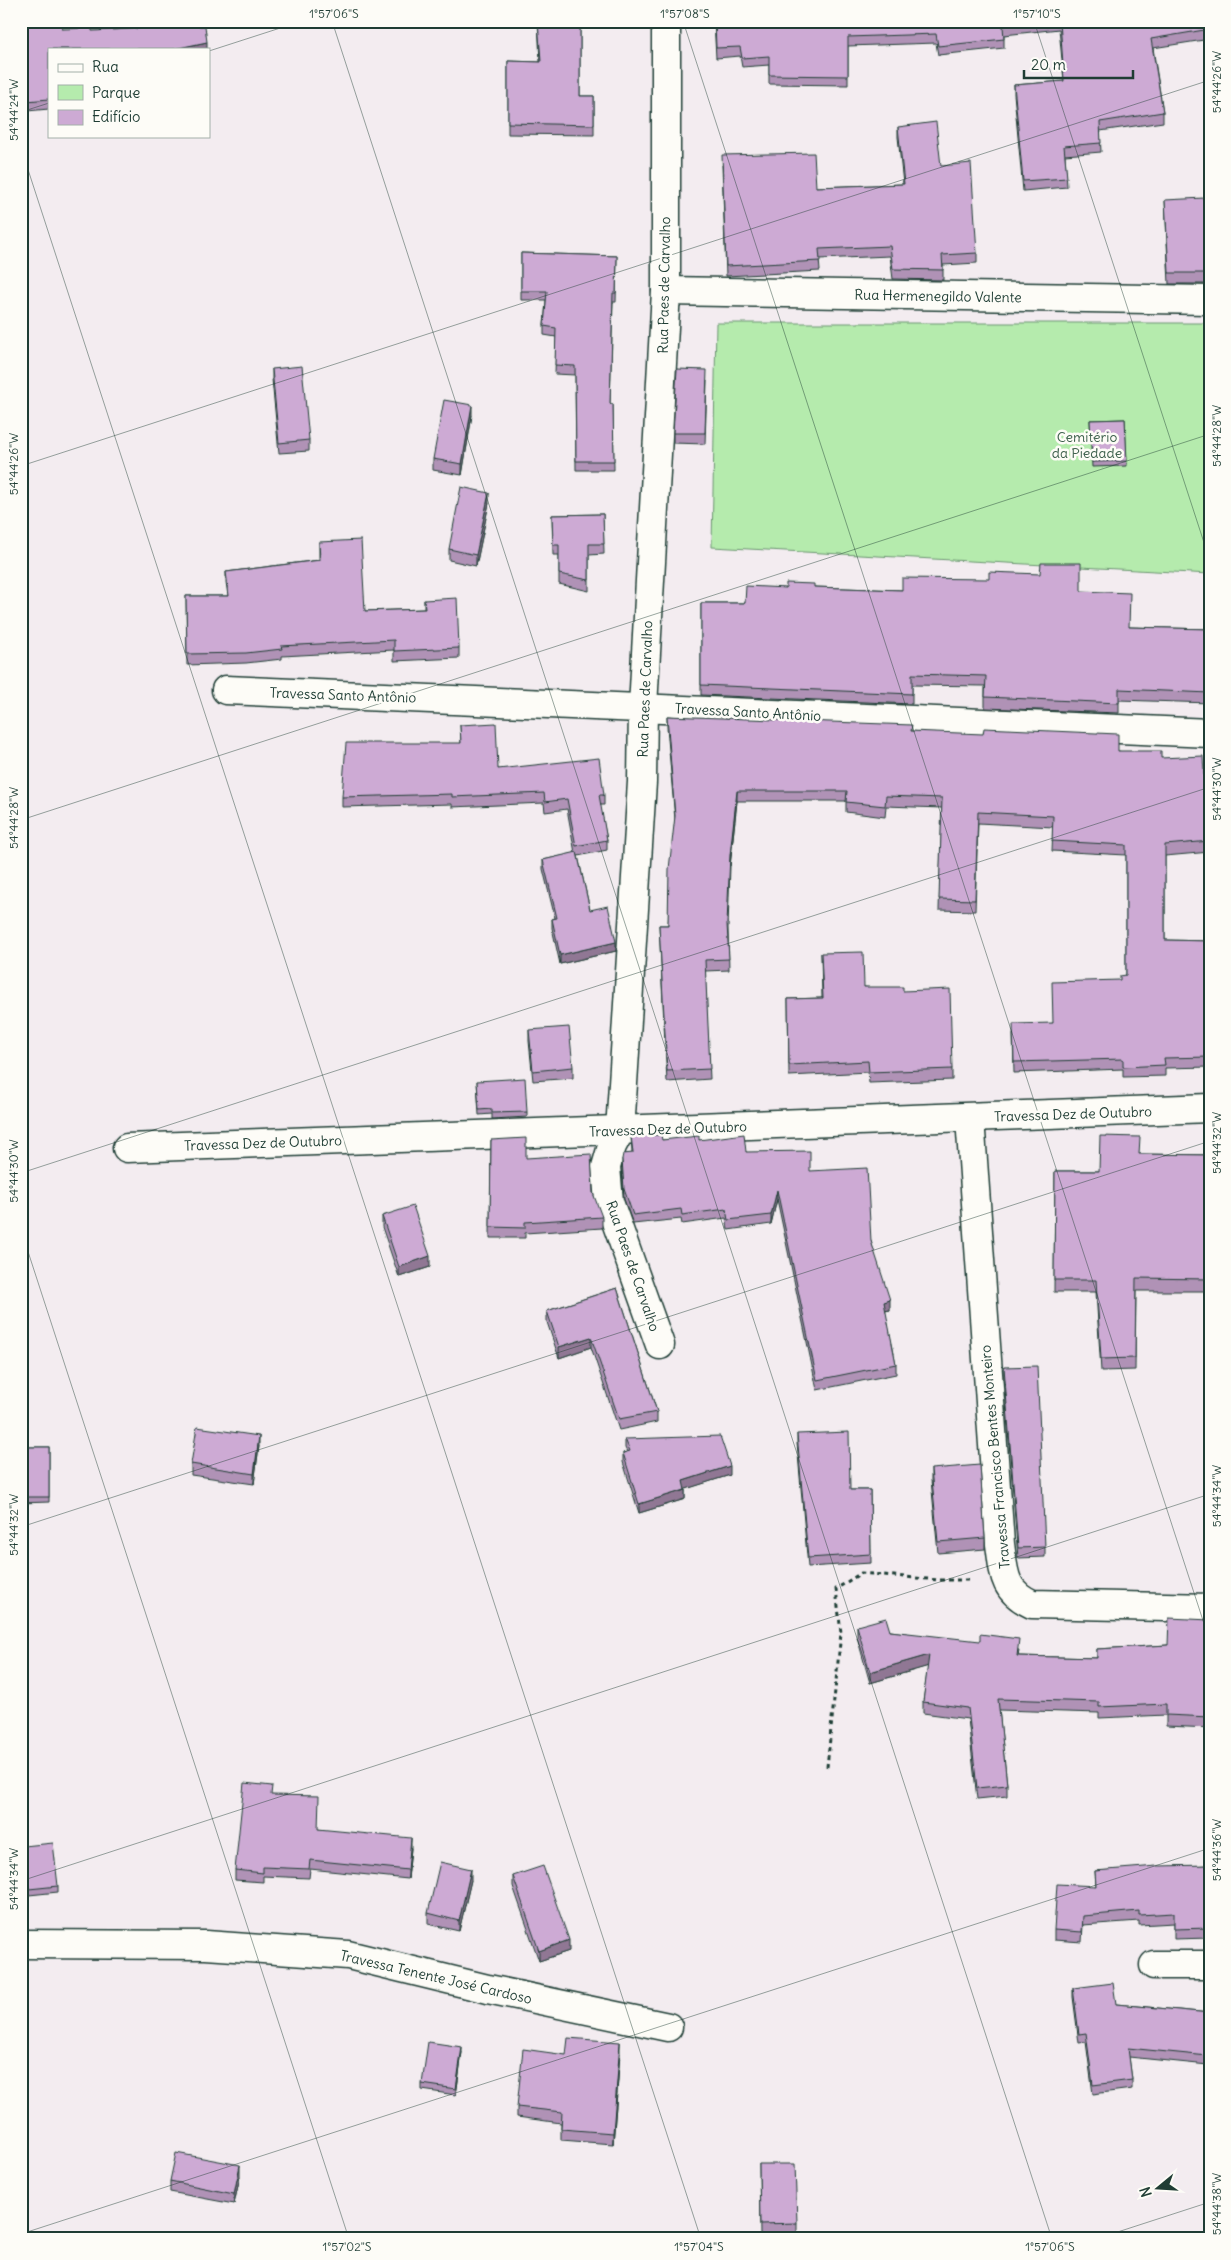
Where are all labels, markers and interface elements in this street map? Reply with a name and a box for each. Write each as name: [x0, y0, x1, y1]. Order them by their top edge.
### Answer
text: 1°57'06"S: [309, 6, 359, 21]
text: 1°57'08"S: [660, 6, 710, 21]
text: 1°57'10"S: [1013, 6, 1061, 21]
legend: [48, 48, 210, 138]
scale bar: [1024, 48, 1132, 80]
text: 54°44'26"W: [1209, 51, 1224, 113]
text: 20 m: [1031, 55, 1066, 74]
text: Rua: [92, 57, 119, 76]
text: 54°44'24"W: [6, 79, 21, 141]
text: Parque: [92, 83, 140, 102]
text: Edifício: [92, 107, 140, 126]
street label: Rua Paes de Carvalho: [654, 216, 674, 354]
street label: Rua Hermenegildo Valente: [854, 286, 1022, 306]
text: 54°44'28"W: [1209, 405, 1224, 467]
park label: Cemitério da Piedade: [1052, 428, 1122, 462]
text: 54°44'26"W: [6, 433, 21, 495]
street label: Rua Paes de Carvalho: [634, 620, 656, 758]
street label: Travessa Santo Antônio: [269, 683, 417, 707]
street label: Travessa Santo Antônio: [674, 699, 822, 725]
text: 54°44'30"W: [1209, 757, 1224, 821]
text: 54°44'28"W: [6, 787, 21, 849]
street label: Travessa Dez de Outubro: [994, 1102, 1152, 1126]
text: 54°44'32"W: [1209, 1112, 1224, 1174]
street label: Travessa Dez de Outubro: [589, 1117, 747, 1141]
street label: Travessa Dez de Outubro: [184, 1131, 342, 1155]
text: 54°44'30"W: [6, 1139, 21, 1203]
street label: Rua Paes de Carvalho: [602, 1198, 664, 1334]
street label: Travessa Francisco Bentes Monteiro: [976, 1344, 1014, 1570]
text: 54°44'34"W: [1209, 1465, 1224, 1527]
text: 54°44'32"W: [6, 1494, 21, 1556]
text: 54°44'36"W: [1209, 1819, 1224, 1881]
text: 54°44'34"W: [6, 1848, 21, 1910]
street label: Travessa Tenente José Cardoso: [338, 1946, 534, 2008]
north arrow: [1134, 2162, 1184, 2212]
text: 54°44'38"W: [1209, 2173, 1224, 2235]
text: N: [1136, 2185, 1156, 2199]
text: 1°57'02"S: [322, 2239, 372, 2254]
text: 1°57'04"S: [674, 2239, 724, 2254]
text: 1°57'06"S: [1025, 2239, 1075, 2254]

